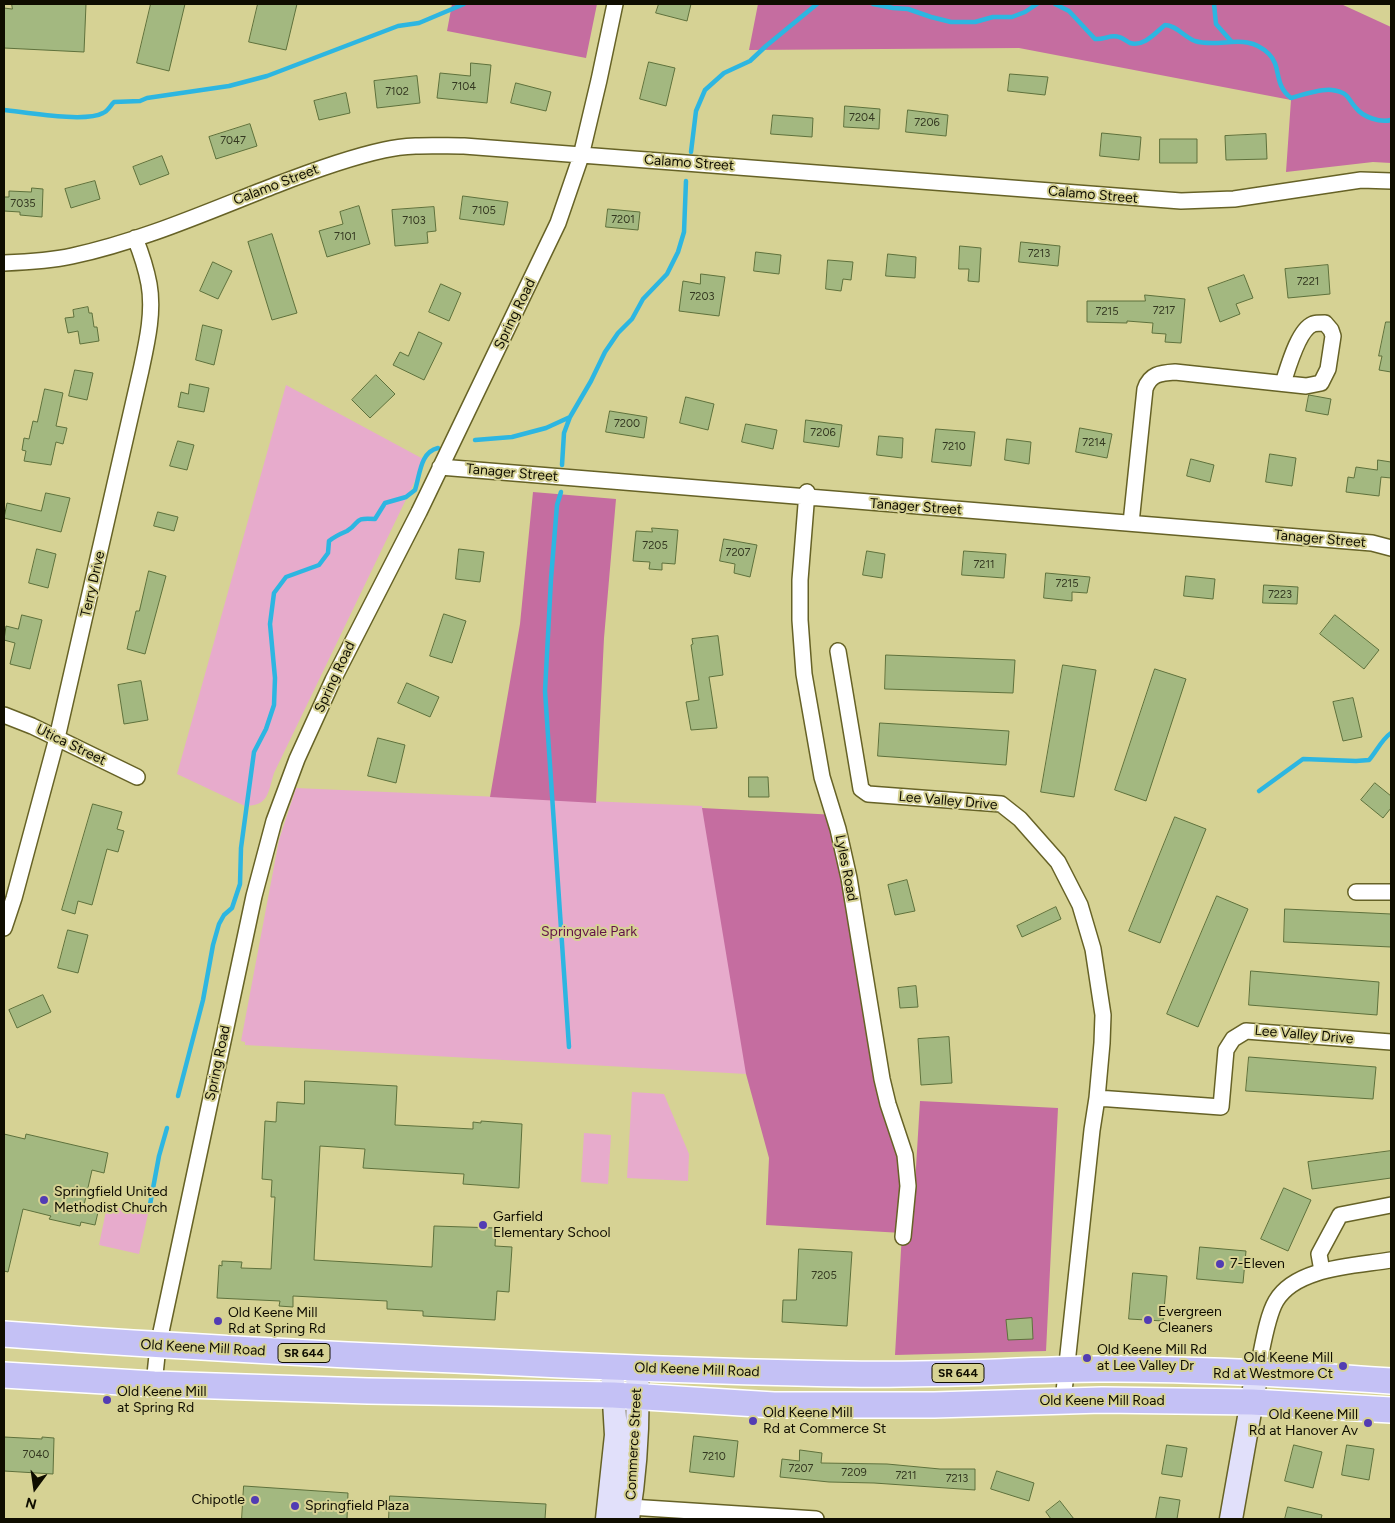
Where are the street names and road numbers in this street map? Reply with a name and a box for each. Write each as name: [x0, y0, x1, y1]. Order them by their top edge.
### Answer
street label: Calamo Street: [643, 151, 735, 175]
street label: Calamo Street: [231, 161, 321, 209]
street label: Calamo Street: [1047, 183, 1139, 207]
street label: Spring Road: [491, 276, 539, 352]
street label: Tanager Street: [465, 461, 559, 485]
street label: Tanager Street: [869, 495, 963, 519]
street label: Tanager Street: [1273, 527, 1367, 551]
street label: Terry Drive: [77, 549, 109, 619]
street label: Spring Road: [311, 639, 359, 715]
street label: Utica Street: [33, 721, 109, 769]
street label: Lee Valley Drive: [898, 788, 998, 814]
street label: Lyles Road: [831, 833, 861, 903]
street label: Lee Valley Drive: [1254, 1022, 1354, 1048]
street label: Spring Road: [202, 1024, 234, 1102]
street label: Old Keene Mill Road: [140, 1336, 266, 1360]
road number: SR 644: [278, 1344, 330, 1362]
street label: Old Keene Mill Road: [634, 1359, 760, 1381]
road number: SR 644: [932, 1364, 984, 1382]
street label: Commerce Street: [623, 1387, 645, 1501]
street label: Old Keene Mill Road: [1039, 1393, 1165, 1409]

